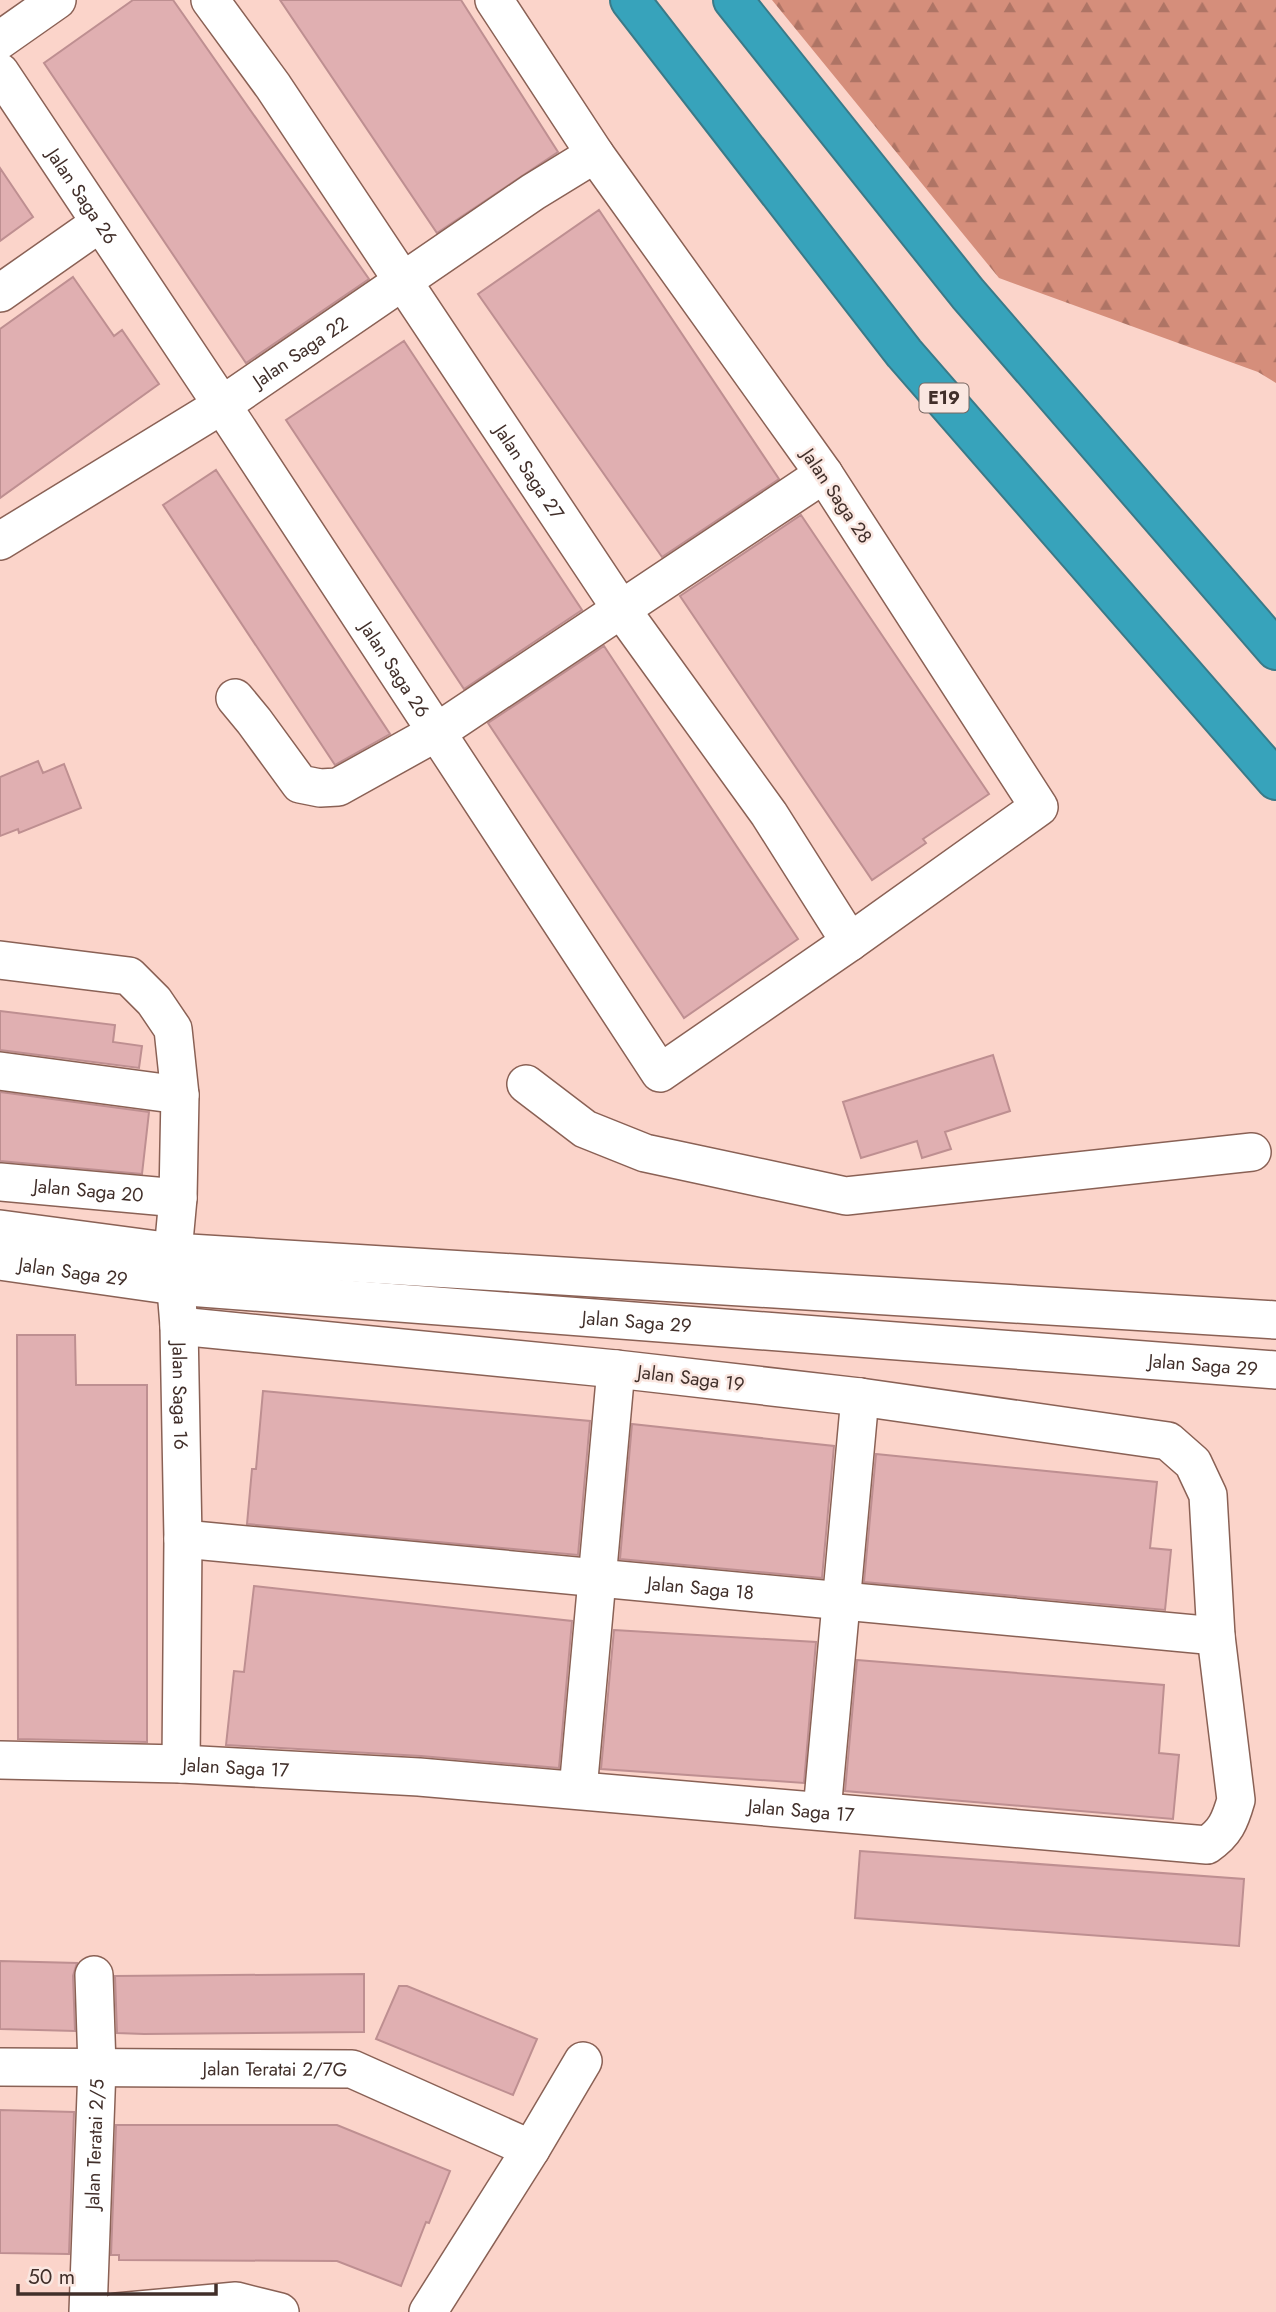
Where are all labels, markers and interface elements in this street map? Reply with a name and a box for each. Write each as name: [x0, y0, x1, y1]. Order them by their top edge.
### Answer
street label: Jalan Saga 26: [39, 140, 124, 249]
street label: Jalan Saga 22: [245, 309, 353, 395]
road number: E19: [920, 384, 968, 412]
street label: Jalan Saga 27: [487, 416, 571, 525]
street label: Jalan Saga 28: [794, 441, 879, 549]
street label: Jalan Saga 26: [352, 613, 437, 722]
street label: Jalan Saga 20: [29, 1171, 145, 1208]
street label: Jalan Saga 29: [14, 1250, 130, 1293]
street label: Jalan Saga 29: [578, 1303, 693, 1339]
street label: Jalan Saga 16: [166, 1339, 195, 1450]
street label: Jalan Saga 29: [1144, 1347, 1259, 1382]
street label: Jalan Saga 19: [633, 1358, 746, 1398]
street label: Jalan Saga 18: [643, 1569, 755, 1606]
street label: Jalan Saga 17: [179, 1750, 290, 1783]
street label: Jalan Saga 17: [744, 1792, 856, 1828]
street label: Jalan Teratai 2/7G: [200, 2055, 347, 2082]
street label: Jalan Teratai 2/5: [78, 2078, 110, 2213]
scale bar: [18, 2252, 215, 2296]
text: 50 m: [28, 2262, 75, 2292]

